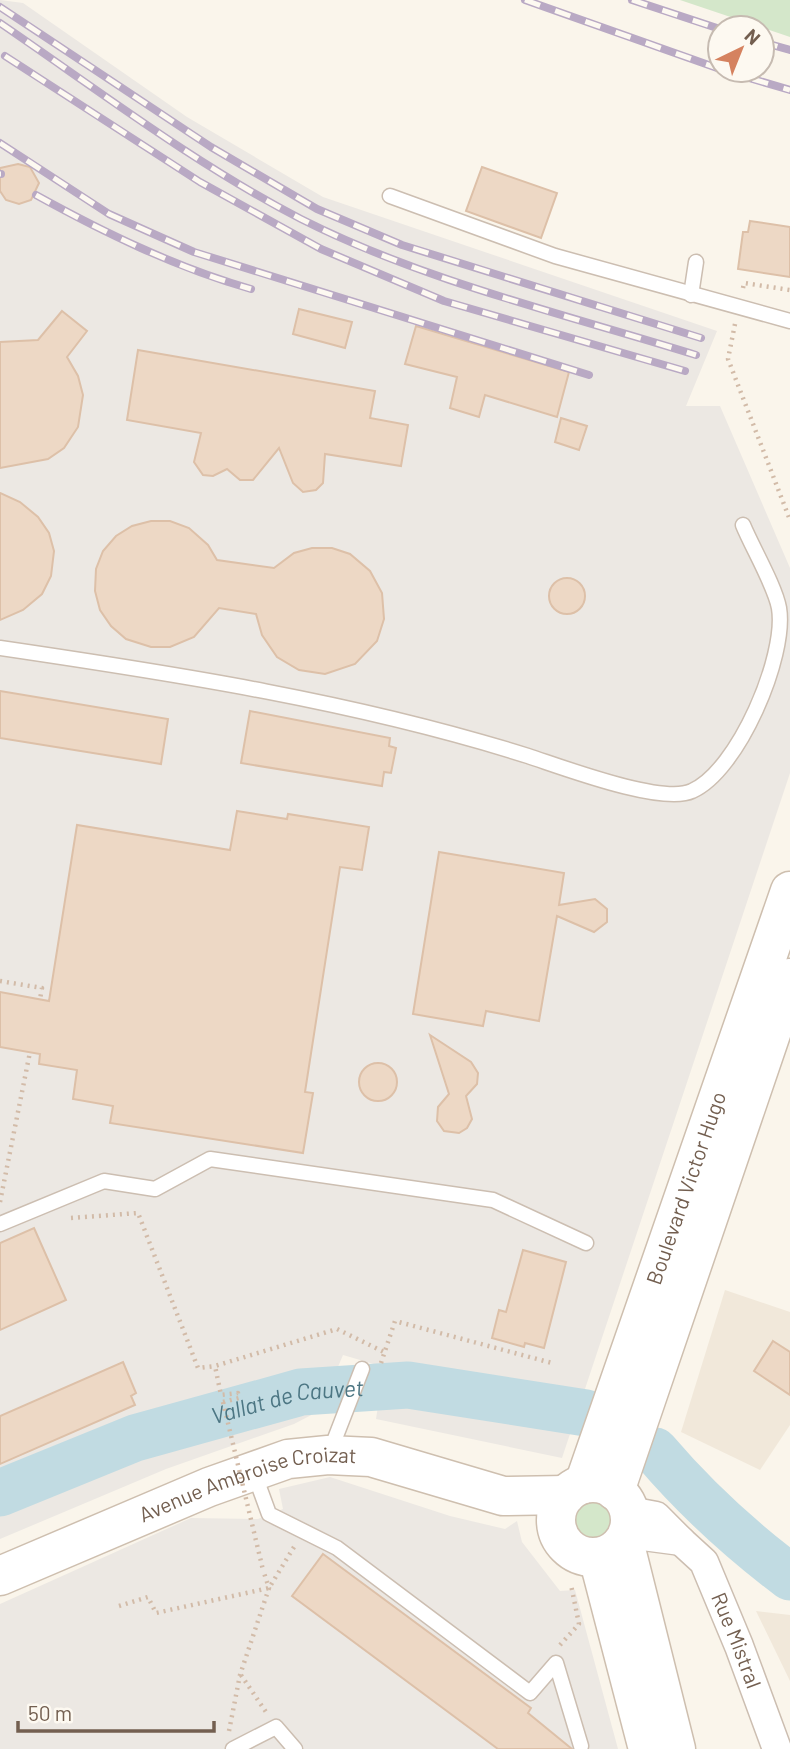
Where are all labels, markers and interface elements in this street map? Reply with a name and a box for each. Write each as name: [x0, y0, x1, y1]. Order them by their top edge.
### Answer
north arrow: [706, 14, 776, 84]
text: N: [740, 23, 765, 49]
street label: Boulevard Victor Hugo: [640, 1088, 730, 1288]
water label: Vallat de Cauvet: [208, 1373, 364, 1429]
street label: Avenue Ambroise Croizat: [135, 1441, 357, 1526]
street label: Rue Mistral: [707, 1588, 767, 1691]
scale bar: [18, 1690, 214, 1734]
text: 50 m: [28, 1700, 72, 1725]

